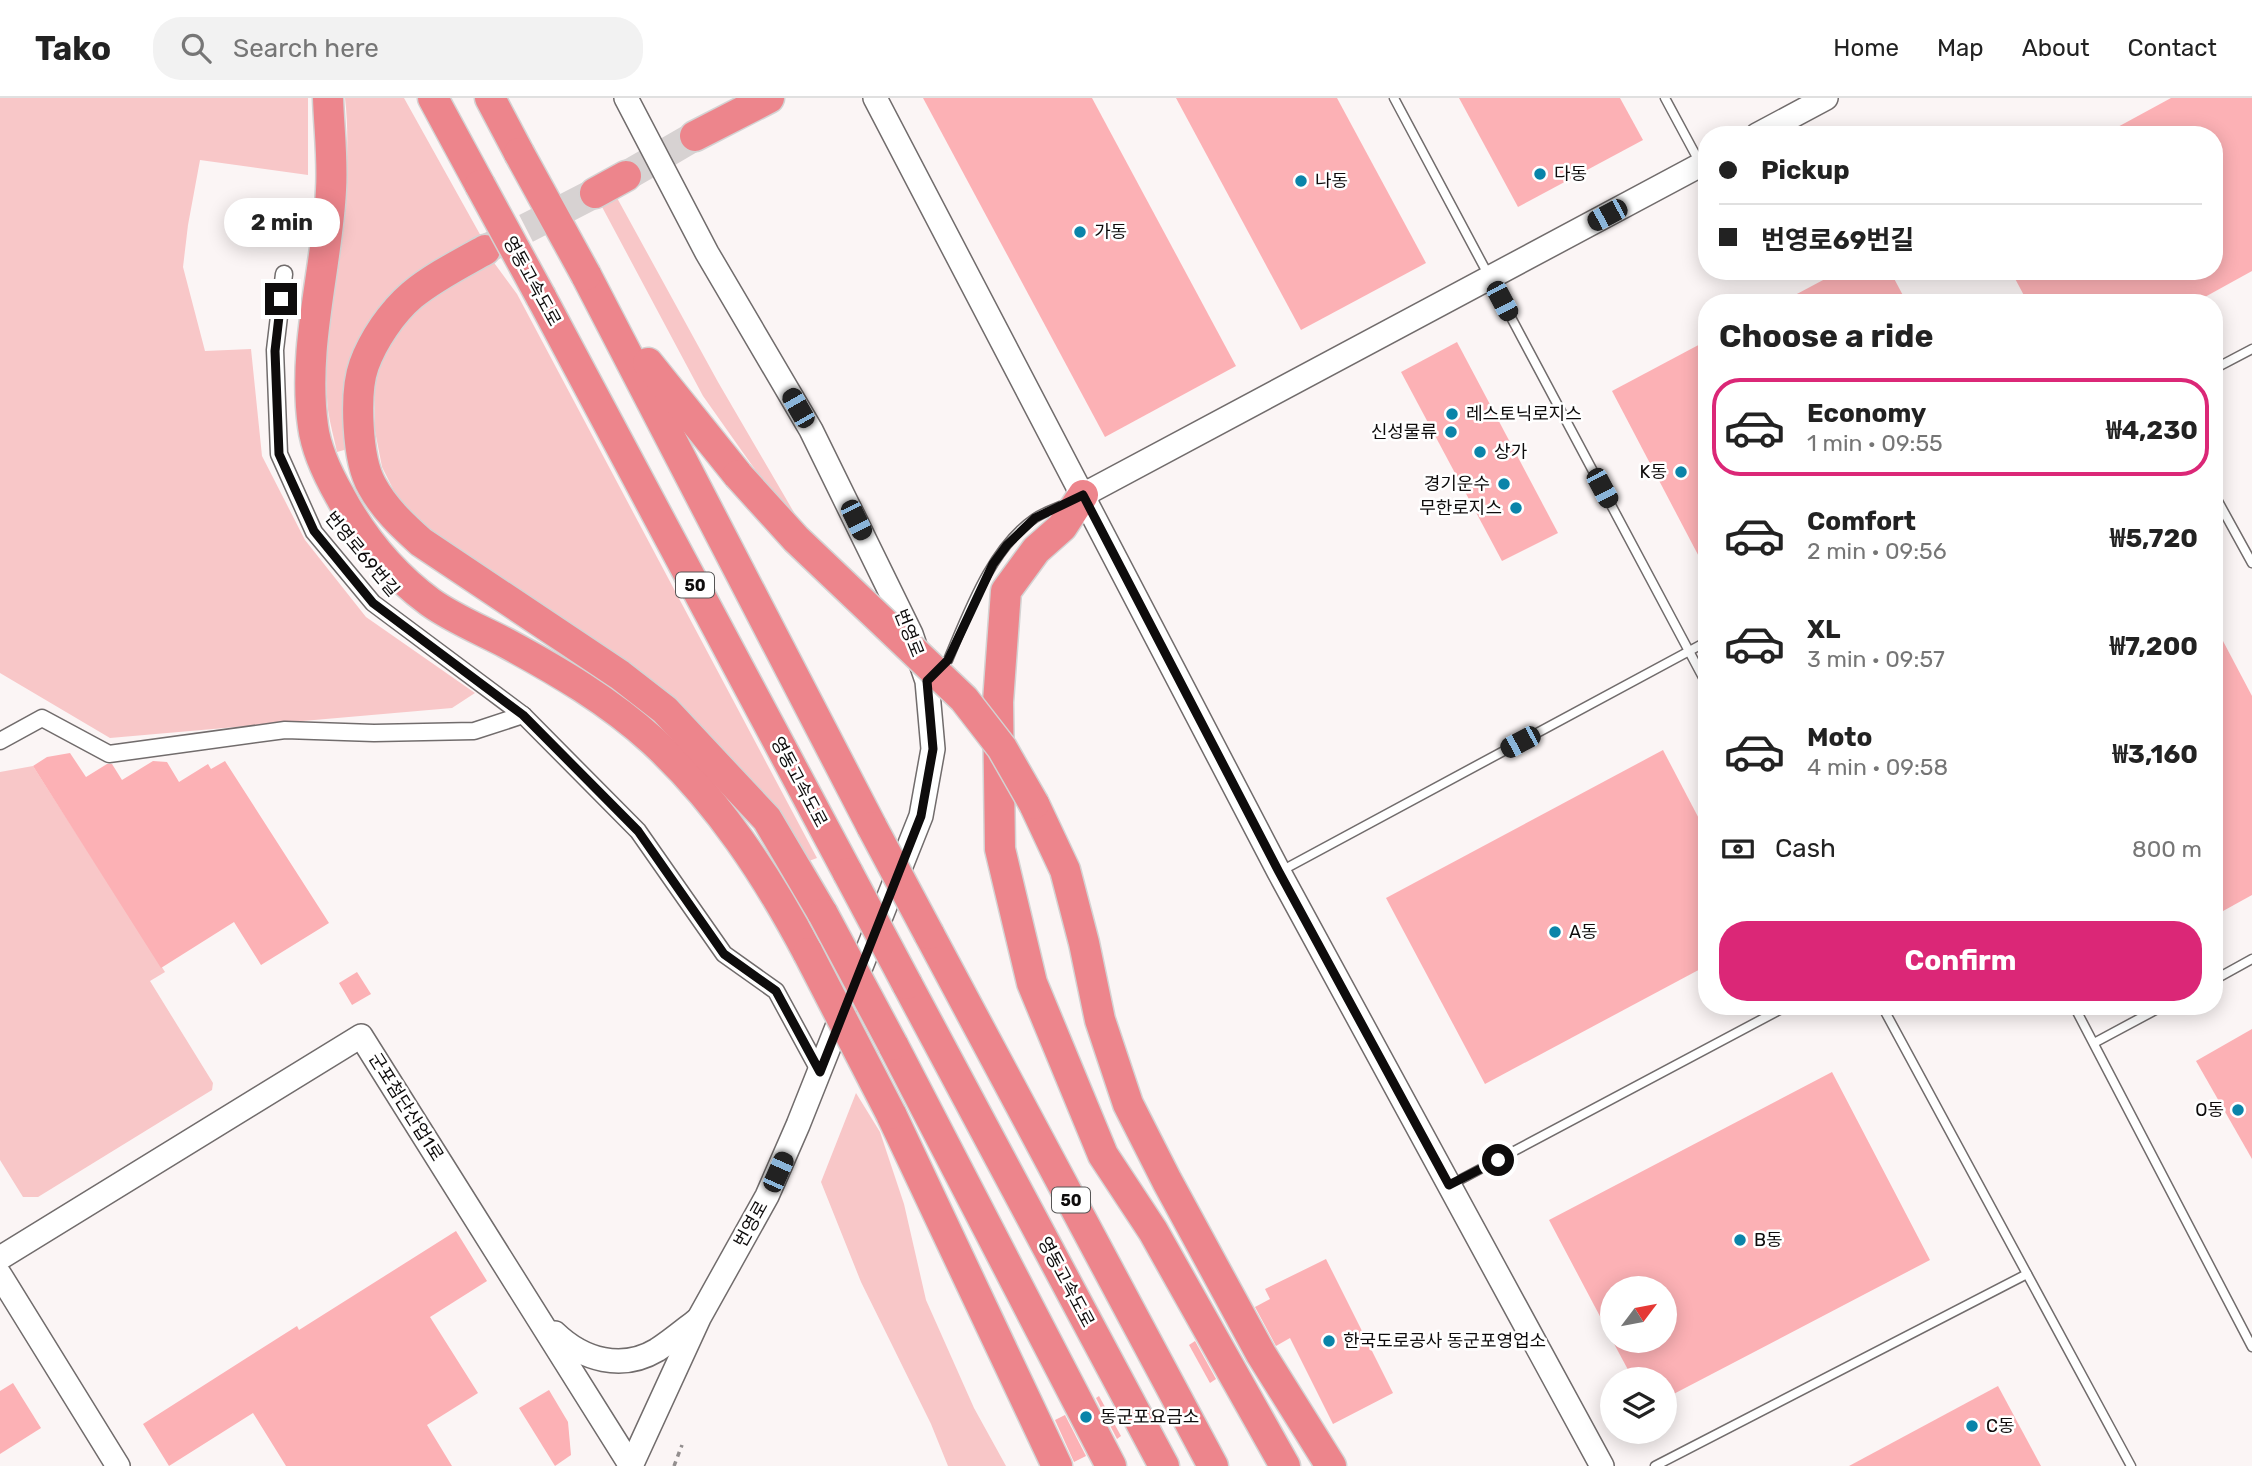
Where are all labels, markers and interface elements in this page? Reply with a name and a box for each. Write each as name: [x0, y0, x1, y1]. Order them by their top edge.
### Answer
search box: [153, 17, 643, 80]
text: Tako: [35, 29, 111, 68]
icon: search: [177, 29, 215, 67]
text: Search here: [233, 33, 379, 64]
text: Home: [1833, 34, 1899, 62]
text: Map: [1937, 34, 1984, 62]
text: About: [2022, 34, 2090, 62]
text: Contact: [2128, 34, 2217, 62]
text: Pickup: [1761, 155, 1850, 186]
place label: 다동: [1554, 163, 1587, 185]
marker: 다동: [1532, 166, 1548, 182]
place label: 나동: [1315, 170, 1348, 192]
marker: 나동: [1293, 173, 1309, 189]
car: [1584, 196, 1631, 234]
callout: 2 min: [223, 198, 339, 246]
text: 2 min: [251, 208, 313, 236]
place label: 가동: [1094, 221, 1127, 243]
marker: 가동: [1072, 224, 1088, 240]
text: 번영로69번길: [1761, 225, 1914, 256]
street label: 영동고속도로: [498, 232, 566, 330]
car: [1483, 278, 1522, 324]
route end: [265, 283, 297, 315]
text: Choose a ride: [1719, 317, 1933, 355]
car: [779, 385, 818, 431]
icon: car: [1723, 396, 1786, 459]
text: Economy: [1807, 398, 1926, 429]
place label: 레스토닉로지스: [1466, 403, 1582, 425]
marker: 레스토닉로지스: [1444, 406, 1460, 422]
text: ₩4,230: [2106, 415, 2198, 446]
place label: 신성물류: [1371, 421, 1437, 443]
marker: 신성물류: [1443, 424, 1459, 440]
text: 1 min · 09:55: [1807, 429, 1943, 457]
place label: 상가: [1494, 441, 1528, 463]
marker: 상가: [1472, 444, 1488, 460]
place label: K동: [1640, 461, 1667, 483]
marker: K동: [1673, 464, 1689, 480]
car: [1583, 465, 1622, 511]
place label: 경기운수: [1424, 473, 1490, 495]
marker: 경기운수: [1496, 476, 1512, 492]
car: [838, 497, 875, 543]
place label: 무한로지스: [1419, 497, 1502, 519]
marker: 무한로지스: [1508, 500, 1524, 516]
icon: car: [1723, 504, 1786, 567]
text: Comfort: [1807, 506, 1916, 537]
street label: 번영로69번길: [320, 507, 404, 601]
text: ₩5,720: [2110, 523, 2198, 554]
text: 2 min · 09:56: [1807, 537, 1947, 565]
road number: 50: [676, 572, 714, 598]
street label: 번영로: [889, 606, 929, 660]
icon: car: [1723, 612, 1786, 675]
text: XL: [1807, 614, 1840, 645]
text: ₩7,200: [2110, 631, 2198, 662]
text: 3 min · 09:57: [1807, 645, 1945, 673]
icon: car: [1723, 720, 1786, 783]
text: Moto: [1807, 722, 1872, 753]
car: [1497, 723, 1544, 761]
street label: 영동고속도로: [766, 733, 832, 831]
text: ₩3,160: [2112, 739, 2198, 770]
text: 4 min · 09:58: [1807, 753, 1948, 781]
icon: cash: [1719, 830, 1757, 868]
text: Cash: [1775, 833, 1836, 864]
text: 800 m: [2132, 835, 2202, 863]
place label: A동: [1569, 921, 1598, 943]
button: Confirm: [1719, 921, 2202, 1001]
marker: A동: [1547, 924, 1563, 940]
street label: 군포첨단산업1로: [364, 1049, 448, 1165]
place label: O동: [2195, 1099, 2224, 1121]
marker: O동: [2230, 1102, 2246, 1118]
route start: [1482, 1144, 1514, 1176]
car: [760, 1149, 797, 1195]
road number: 50: [1052, 1188, 1090, 1212]
street label: 번영로: [729, 1197, 773, 1251]
place label: B동: [1754, 1229, 1783, 1251]
marker: B동: [1732, 1232, 1748, 1248]
street label: 영동고속도로: [1033, 1233, 1099, 1331]
north arrow: [1600, 1276, 1676, 1353]
map controls: [1600, 1276, 1677, 1444]
place label: 한국도로공사 동군포영업소: [1343, 1330, 1546, 1352]
marker: 한국도로공사 동군포영업소: [1321, 1333, 1337, 1349]
button: layers: [1600, 1367, 1677, 1444]
place label: 동군포요금소: [1100, 1406, 1199, 1428]
marker: 동군포요금소: [1078, 1409, 1094, 1425]
place label: C동: [1986, 1415, 2015, 1437]
marker: C동: [1964, 1418, 1980, 1434]

